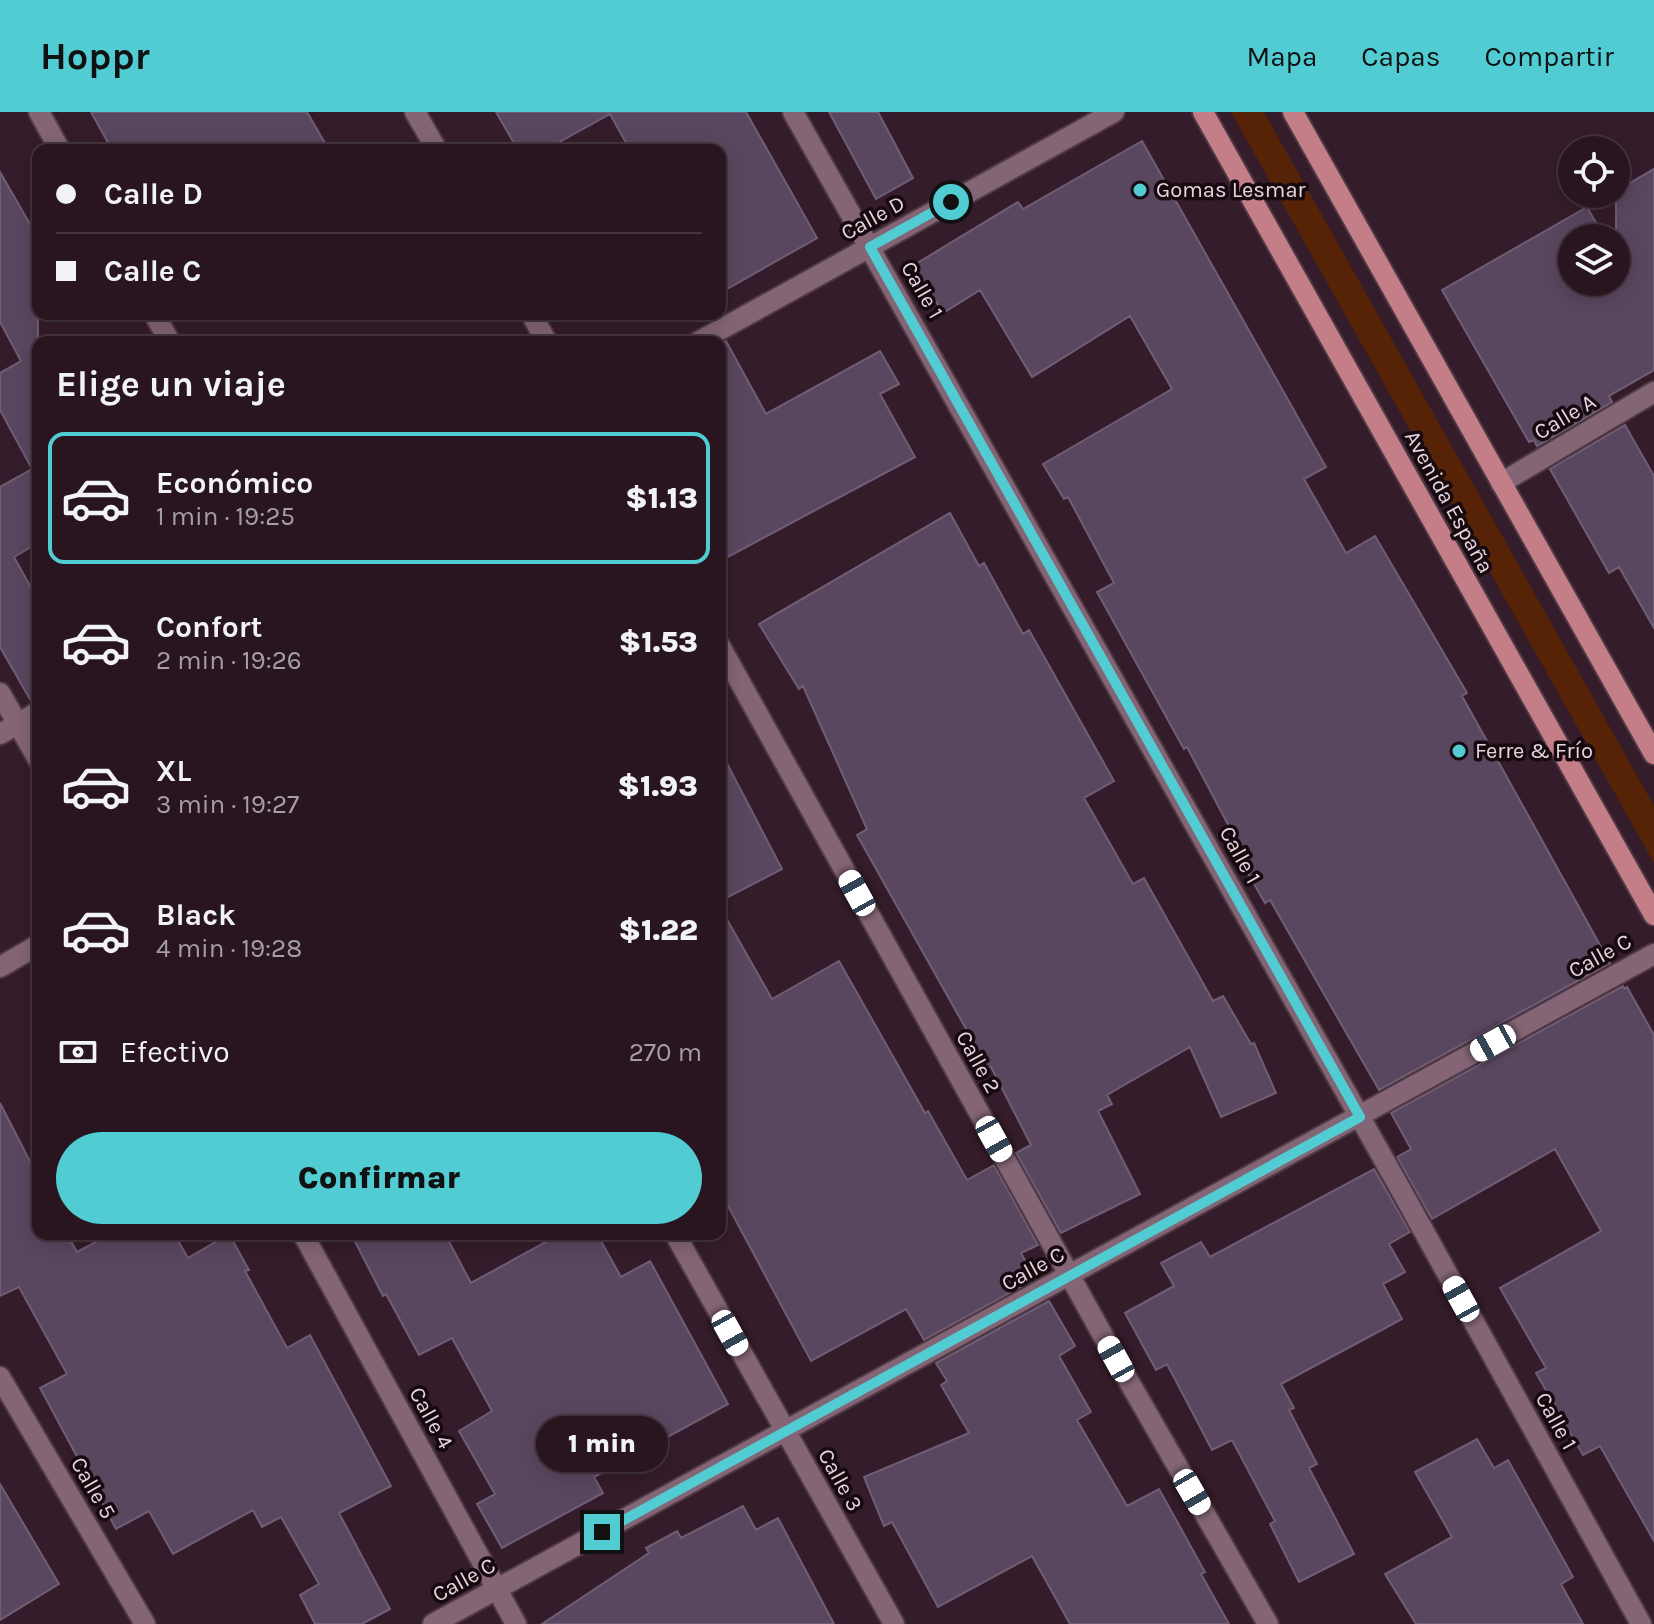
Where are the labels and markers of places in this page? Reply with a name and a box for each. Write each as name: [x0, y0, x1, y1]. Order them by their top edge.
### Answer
place label: Gomas Lesmar: [1156, 177, 1306, 203]
marker: Gomas Lesmar: [1131, 181, 1149, 199]
place label: Ferre & Frío: [1475, 738, 1593, 764]
marker: Ferre & Frío: [1450, 742, 1468, 760]

